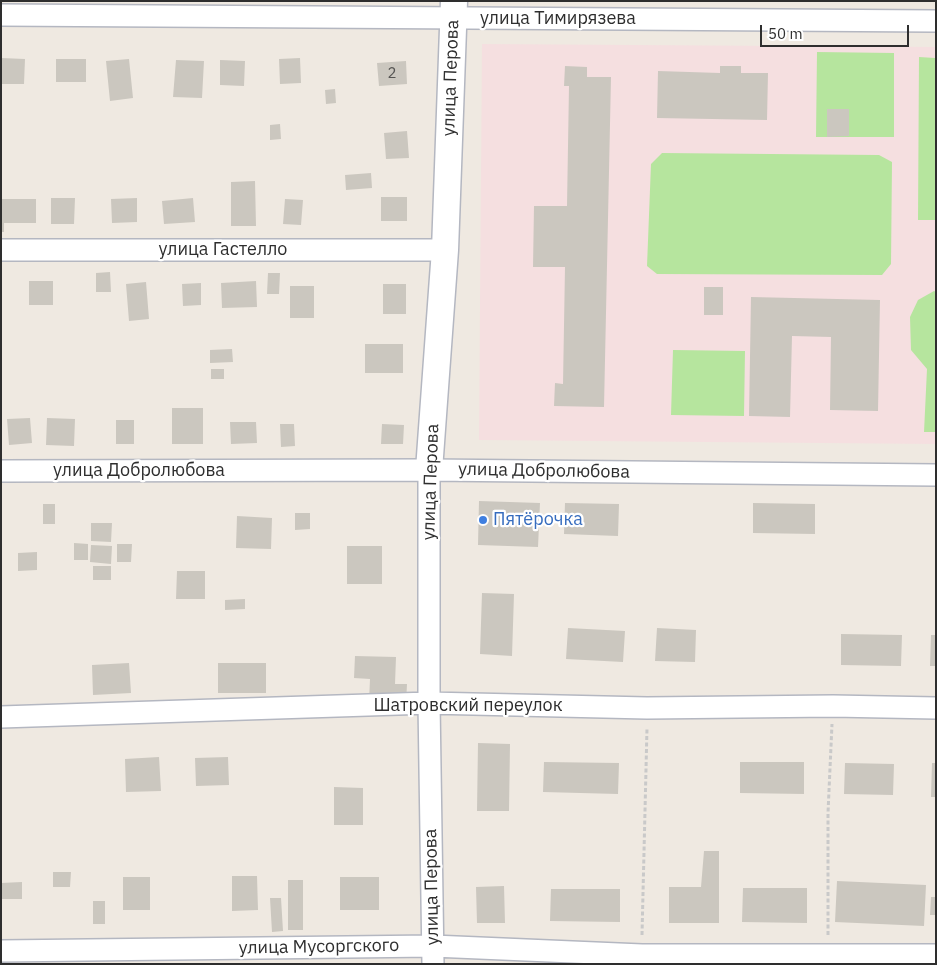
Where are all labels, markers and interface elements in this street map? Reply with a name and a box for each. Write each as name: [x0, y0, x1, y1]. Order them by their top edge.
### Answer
street label: улица Тимирязева: [480, 8, 636, 30]
scale bar: [762, 15, 911, 47]
street label: улица Перова: [438, 19, 464, 137]
text: 50 m: [768, 24, 803, 43]
house number: 2: [388, 65, 396, 83]
street label: улица Гастелло: [159, 239, 287, 261]
street label: улица Перова: [418, 423, 444, 541]
street label: улица Добролюбова: [458, 459, 630, 483]
street label: улица Добролюбова: [53, 460, 225, 482]
place label: Пятёрочка: [493, 509, 583, 531]
marker: Пятёрочка: [477, 514, 489, 526]
street label: Шатровский переулок: [373, 695, 563, 717]
street label: улица Перова: [420, 829, 444, 945]
street label: улица Мусоргского: [238, 935, 400, 959]

